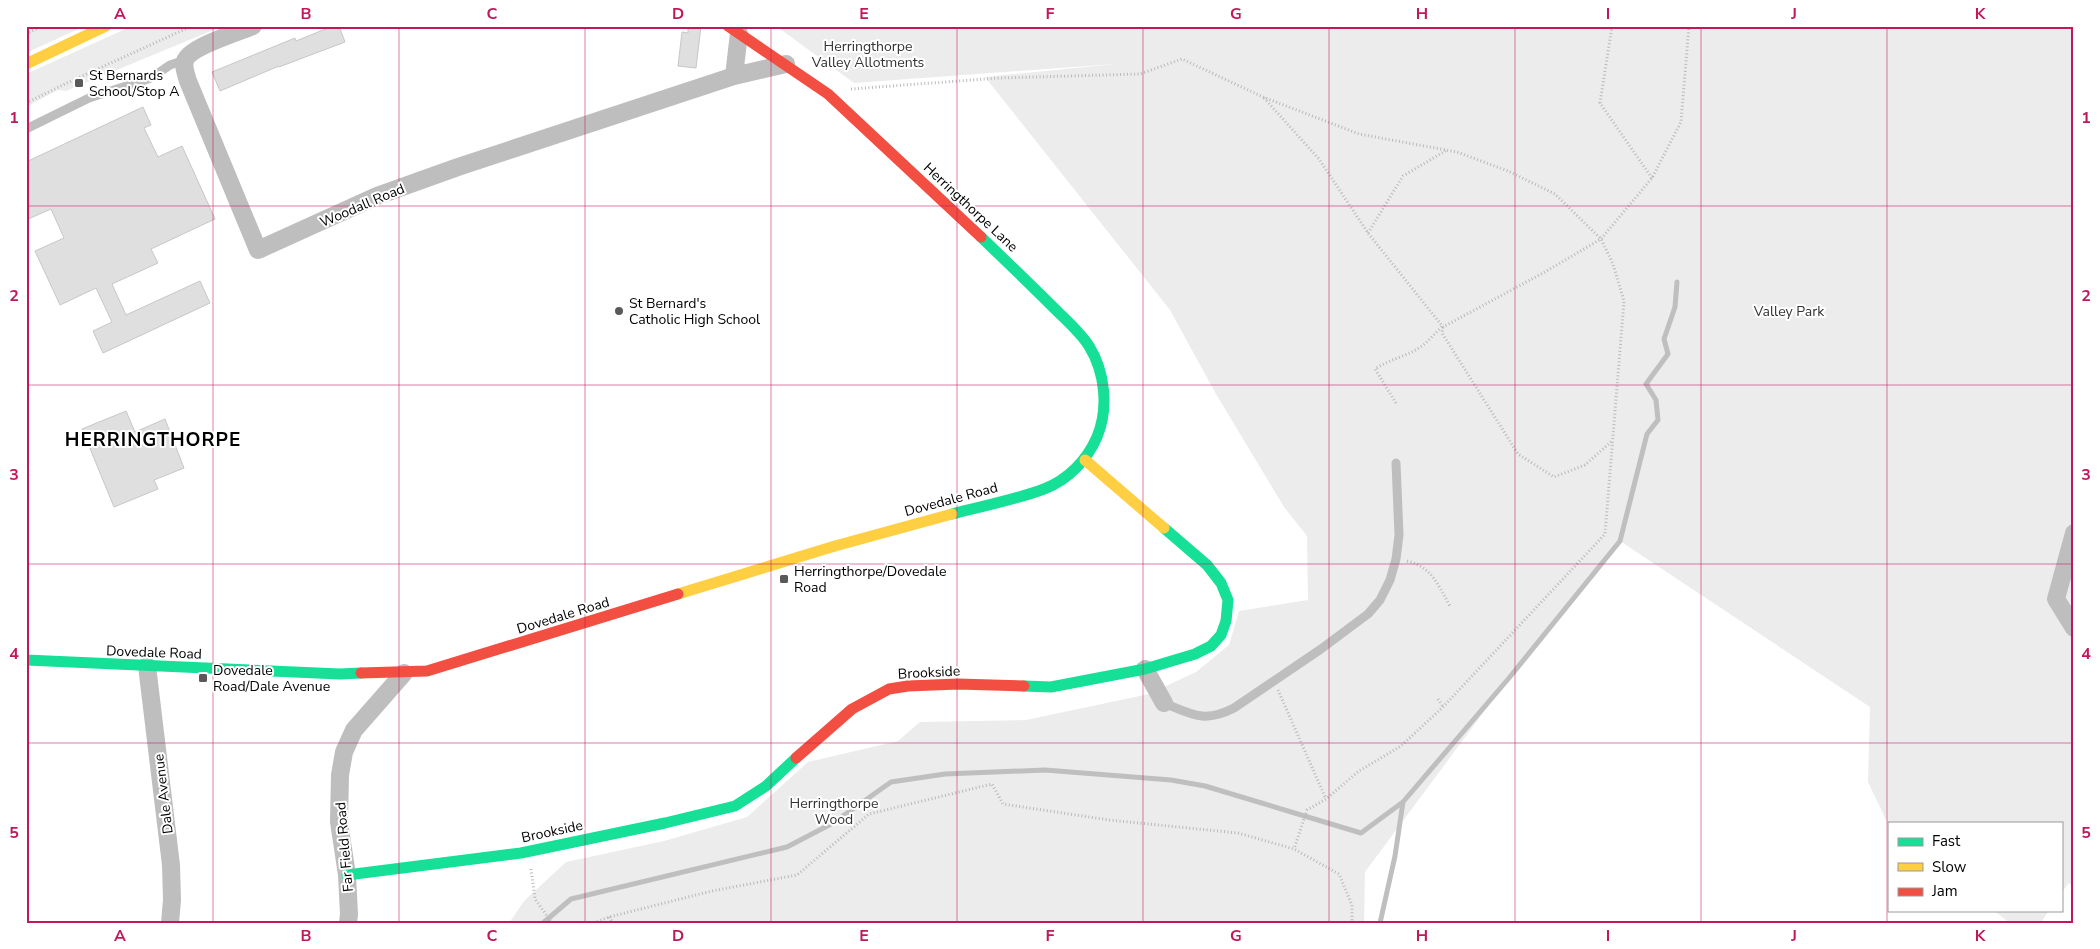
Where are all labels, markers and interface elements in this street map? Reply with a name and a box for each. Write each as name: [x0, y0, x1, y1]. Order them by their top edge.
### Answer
text: A: [114, 3, 126, 25]
text: B: [300, 3, 312, 25]
text: C: [487, 3, 498, 25]
text: D: [672, 3, 684, 25]
text: E: [859, 3, 869, 25]
text: F: [1046, 3, 1055, 25]
text: G: [1230, 3, 1242, 25]
text: H: [1416, 3, 1428, 25]
text: I: [1606, 3, 1610, 25]
text: J: [1790, 3, 1797, 25]
text: K: [1975, 3, 1987, 25]
park label: Herringthorpe Valley Allotments: [811, 37, 925, 72]
place label: St Bernards School/Stop A: [89, 66, 179, 101]
marker: St Bernards School/Stop A: [73, 77, 85, 89]
text: 1: [9, 107, 19, 129]
text: 1: [2081, 107, 2091, 129]
street label: Herringthorpe Lane: [919, 159, 1022, 256]
street label: Woodall Road: [317, 179, 407, 232]
text: 2: [9, 285, 19, 307]
text: 2: [2081, 285, 2091, 307]
place label: St Bernard's Catholic High School: [629, 294, 761, 329]
park label: Valley Park: [1753, 302, 1825, 321]
marker: St Bernard's Catholic High School: [613, 305, 625, 317]
district label: HERRINGTHORPE: [65, 427, 241, 453]
text: 3: [9, 464, 19, 486]
text: 3: [2081, 464, 2091, 486]
street label: Dovedale Road: [902, 478, 1000, 521]
place label: Herringthorpe/Dovedale Road: [794, 562, 947, 597]
marker: Herringthorpe/Dovedale Road: [778, 573, 790, 585]
street label: Dovedale Road: [515, 592, 612, 639]
street label: Dovedale Road: [106, 641, 202, 664]
text: 4: [9, 643, 19, 665]
text: 4: [2081, 643, 2091, 665]
place label: Dovedale Road/Dale Avenue: [213, 661, 330, 696]
street label: Brookside: [897, 661, 961, 684]
marker: Dovedale Road/Dale Avenue: [197, 672, 209, 684]
street label: Dale Avenue: [149, 753, 178, 835]
park label: Herringthorpe Wood: [790, 794, 878, 829]
street label: Far Field Road: [331, 801, 358, 893]
street label: Brookside: [520, 816, 585, 847]
text: 5: [9, 822, 19, 844]
legend: [1888, 822, 2062, 912]
text: 5: [2081, 822, 2091, 844]
text: Fast: [1932, 831, 1961, 851]
text: Slow: [1932, 857, 1967, 877]
text: Jam: [1931, 881, 1958, 901]
text: A: [114, 925, 126, 947]
text: B: [300, 925, 312, 947]
text: C: [487, 925, 498, 947]
text: D: [672, 925, 684, 947]
text: E: [859, 925, 869, 947]
text: F: [1046, 925, 1055, 947]
text: G: [1230, 925, 1242, 947]
text: H: [1416, 925, 1428, 947]
text: I: [1606, 925, 1610, 947]
text: J: [1790, 925, 1797, 947]
text: K: [1975, 925, 1987, 947]

